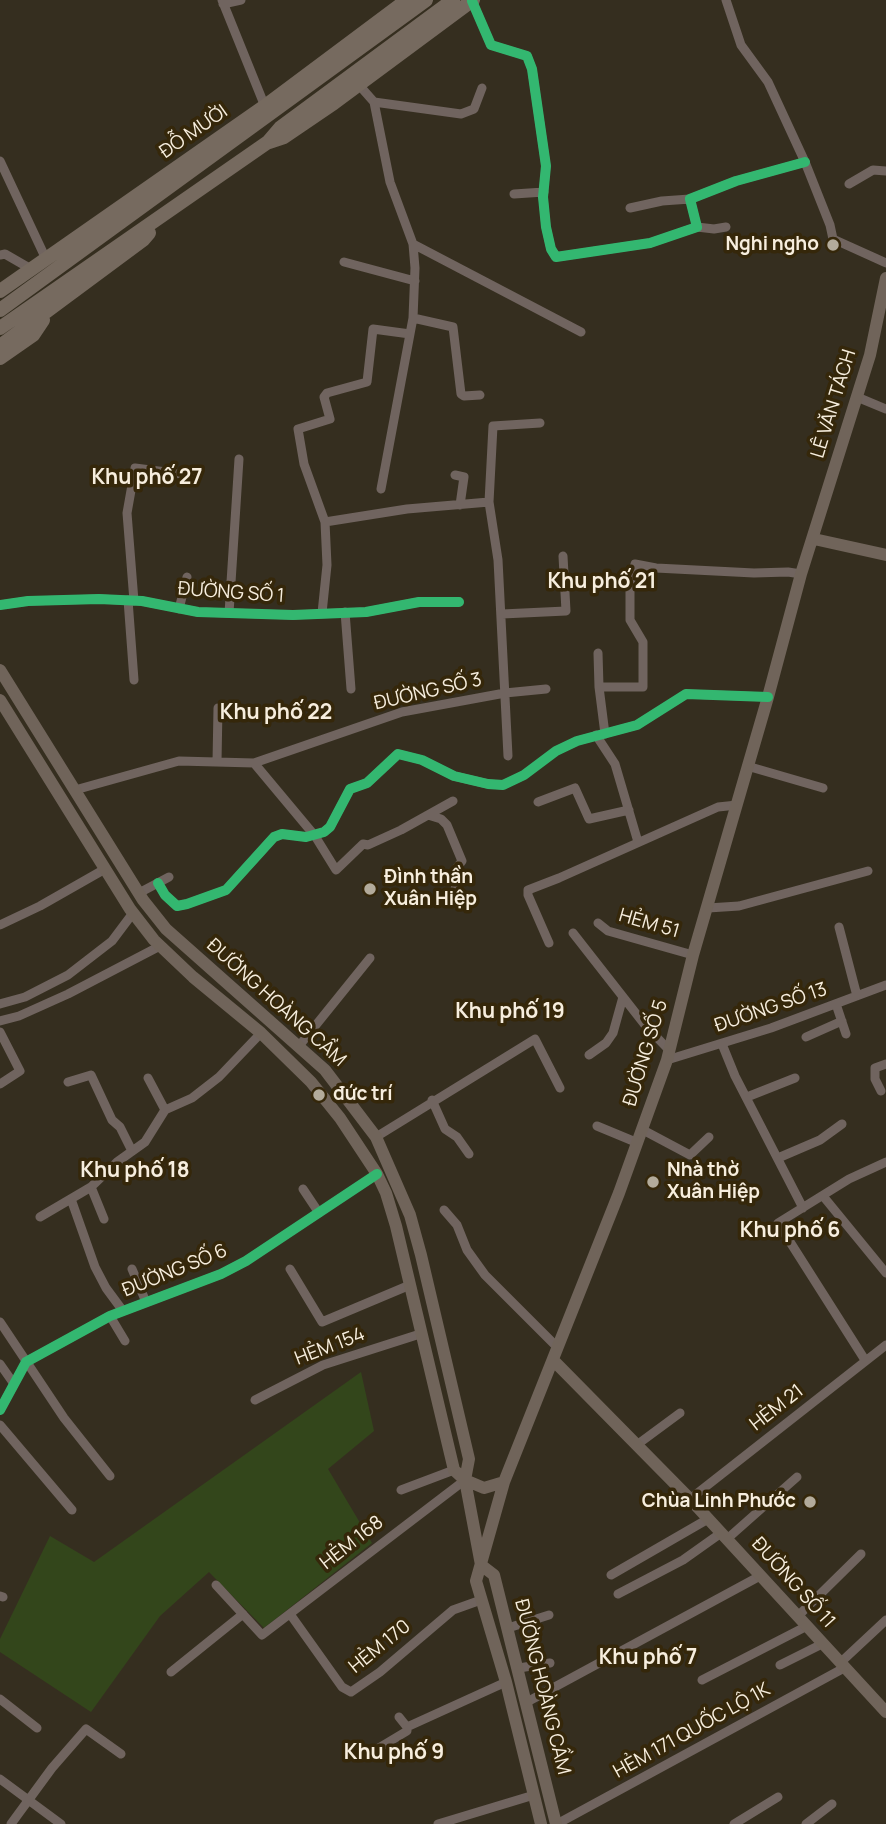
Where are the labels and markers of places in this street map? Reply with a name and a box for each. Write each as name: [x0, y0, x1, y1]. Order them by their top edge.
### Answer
place label: Nghi ngho: [725, 234, 819, 256]
marker: Nghi ngho: [825, 237, 841, 253]
place label: Đình thần Xuân Hiệp: [384, 867, 477, 911]
marker: Đình thần Xuân Hiệp: [362, 881, 378, 897]
place label: đức trí: [333, 1084, 392, 1106]
marker: đức trí: [311, 1087, 327, 1103]
place label: Nhà thờ Xuân Hiệp: [667, 1160, 760, 1204]
marker: Nhà thờ Xuân Hiệp: [645, 1174, 661, 1190]
place label: Chùa Linh Phước: [642, 1491, 796, 1513]
marker: Chùa Linh Phước: [802, 1494, 818, 1510]

